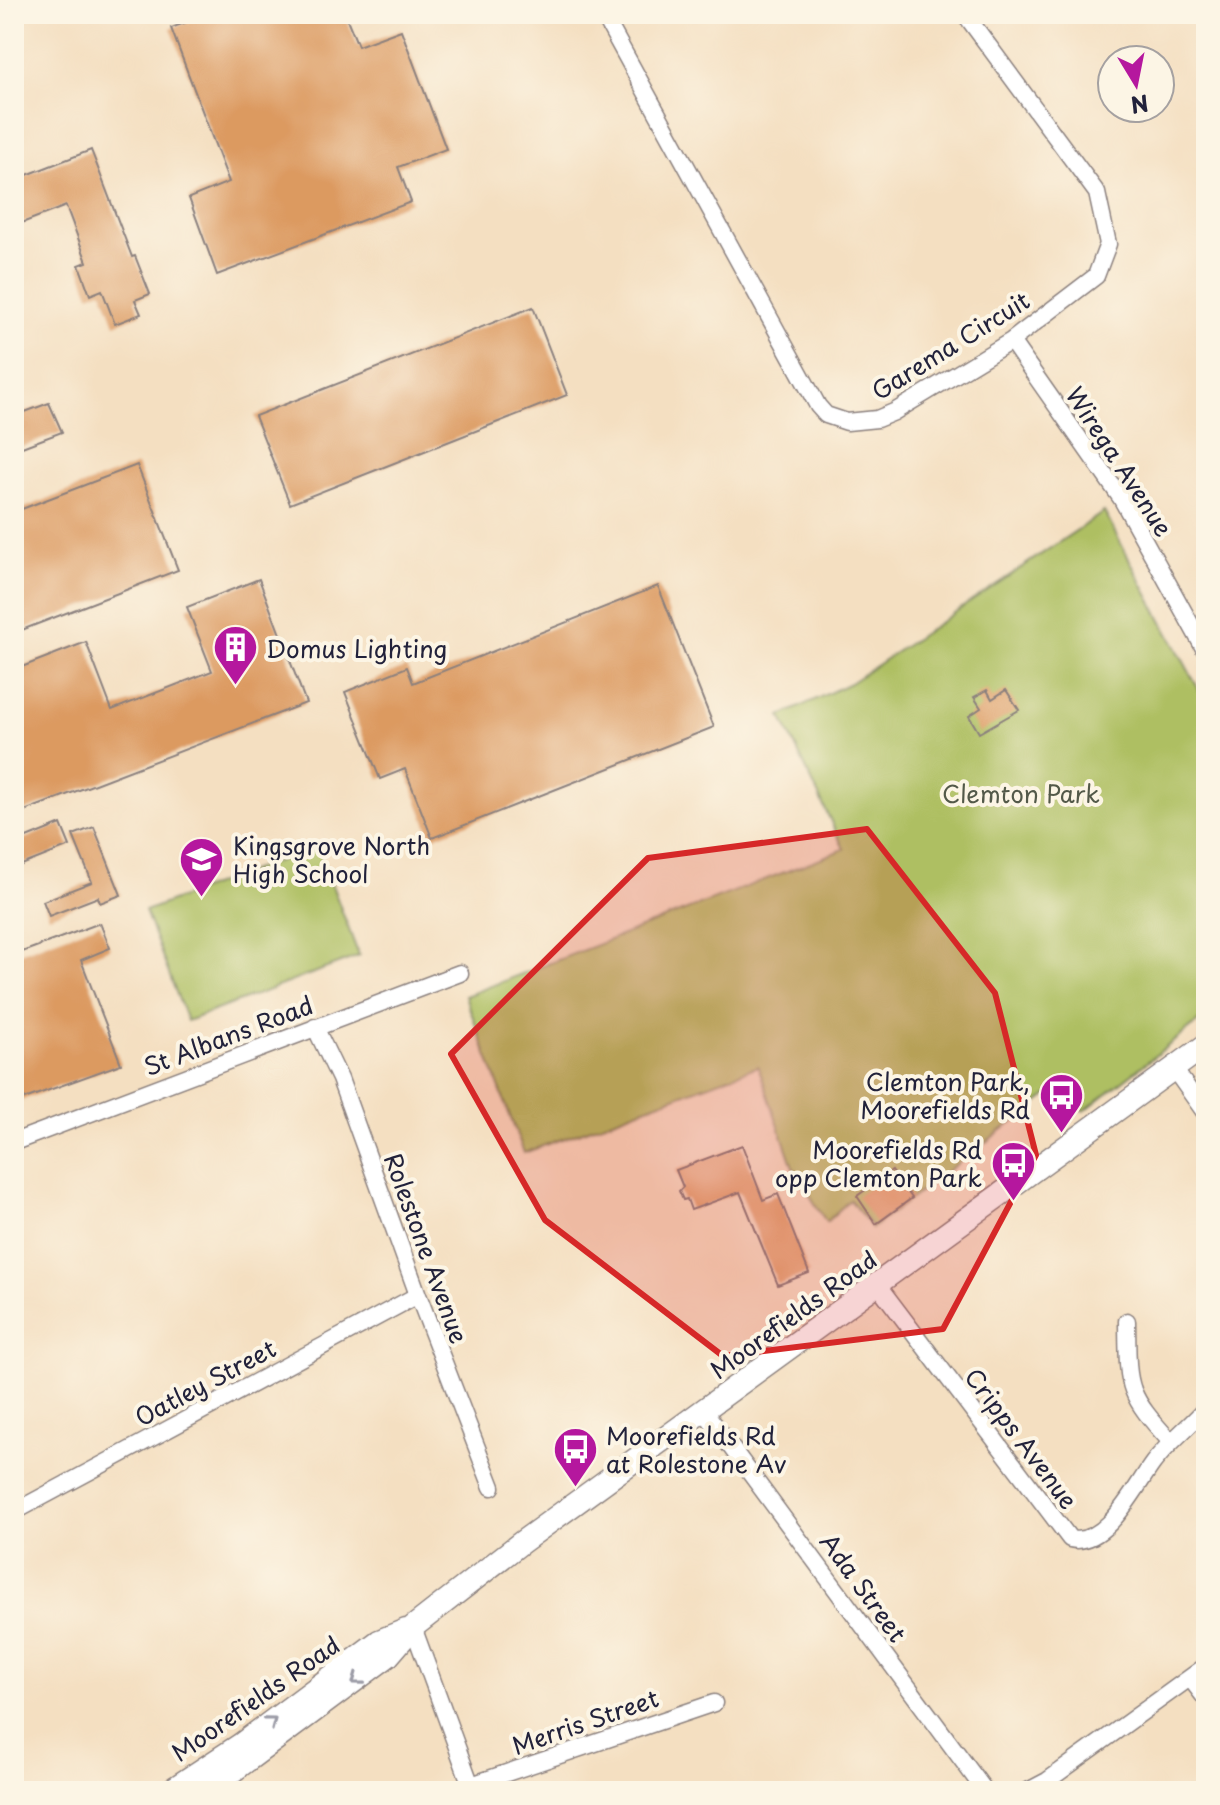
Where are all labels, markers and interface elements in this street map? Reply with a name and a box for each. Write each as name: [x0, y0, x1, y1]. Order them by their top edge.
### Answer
north arrow: [1096, 44, 1176, 124]
text: N: [1128, 87, 1151, 123]
street label: Garema Circuit: [864, 282, 1036, 408]
street label: Wirega Avenue: [1058, 379, 1182, 543]
building icon: Domus Lighting: [211, 624, 259, 687]
place label: Domus Lighting: [266, 630, 447, 666]
park label: Clemton Park: [942, 775, 1100, 811]
place label: Kingsgrove North High School: [233, 827, 430, 891]
school or university icon: Kingsgrove North High School: [178, 835, 226, 898]
street label: St Albans Road: [138, 986, 318, 1084]
place label: Clemton Park, Moorefields Rd: [860, 1063, 1030, 1127]
bus stop icon: Clemton Park, Moorefields Rd: [1037, 1071, 1085, 1134]
place label: Moorefields Rd opp Clemton Park: [775, 1131, 982, 1195]
bus stop icon: Moorefields Rd opp Clemton Park: [989, 1139, 1037, 1202]
street label: Rolestone Avenue: [376, 1148, 478, 1348]
street label: Moorefields Road: [702, 1241, 884, 1387]
street label: Oatley Street: [128, 1330, 282, 1434]
street label: Cripps Avenue: [957, 1360, 1087, 1516]
place label: Moorefields Rd at Rolestone Av: [606, 1417, 787, 1481]
bus stop icon: Moorefields Rd at Rolestone Av: [551, 1425, 599, 1488]
street label: Ada Street: [812, 1525, 916, 1649]
street label: Moorefields Road: [163, 1626, 347, 1770]
one-way arrow: [351, 1670, 366, 1684]
street label: Merris Street: [507, 1679, 663, 1763]
one-way arrow: [263, 1717, 277, 1731]

